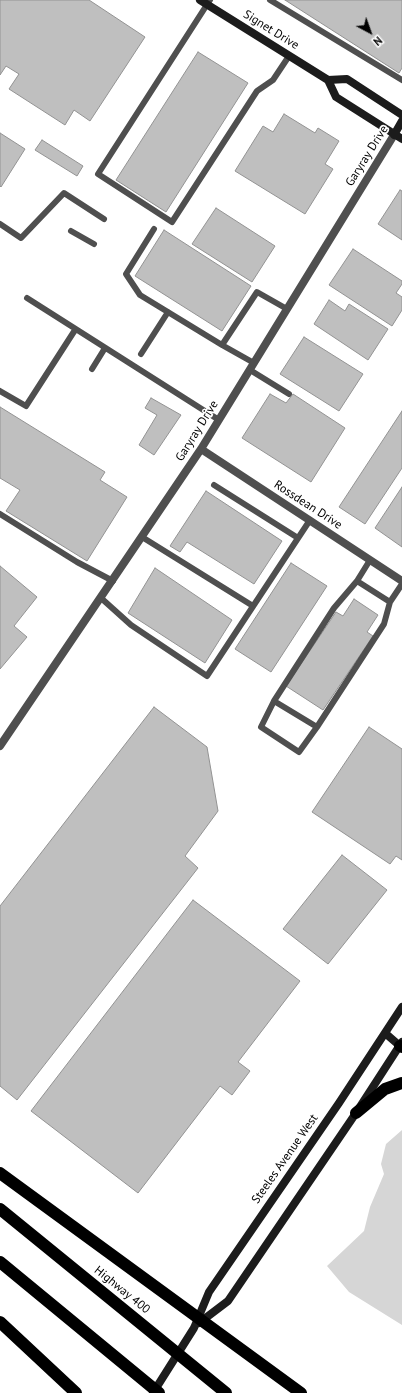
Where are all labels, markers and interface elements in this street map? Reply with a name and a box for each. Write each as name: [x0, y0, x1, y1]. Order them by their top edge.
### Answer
street label: Signet Drive: [241, 7, 301, 53]
north arrow: [350, 12, 390, 52]
text: N: [371, 33, 385, 49]
street label: Garyray Drive: [343, 123, 391, 189]
street label: Garyray Drive: [173, 398, 221, 464]
street label: Rossdean Drive: [271, 478, 345, 532]
street label: Steeles Avenue West: [249, 1112, 321, 1206]
street label: Highway 400: [91, 1263, 153, 1317]

